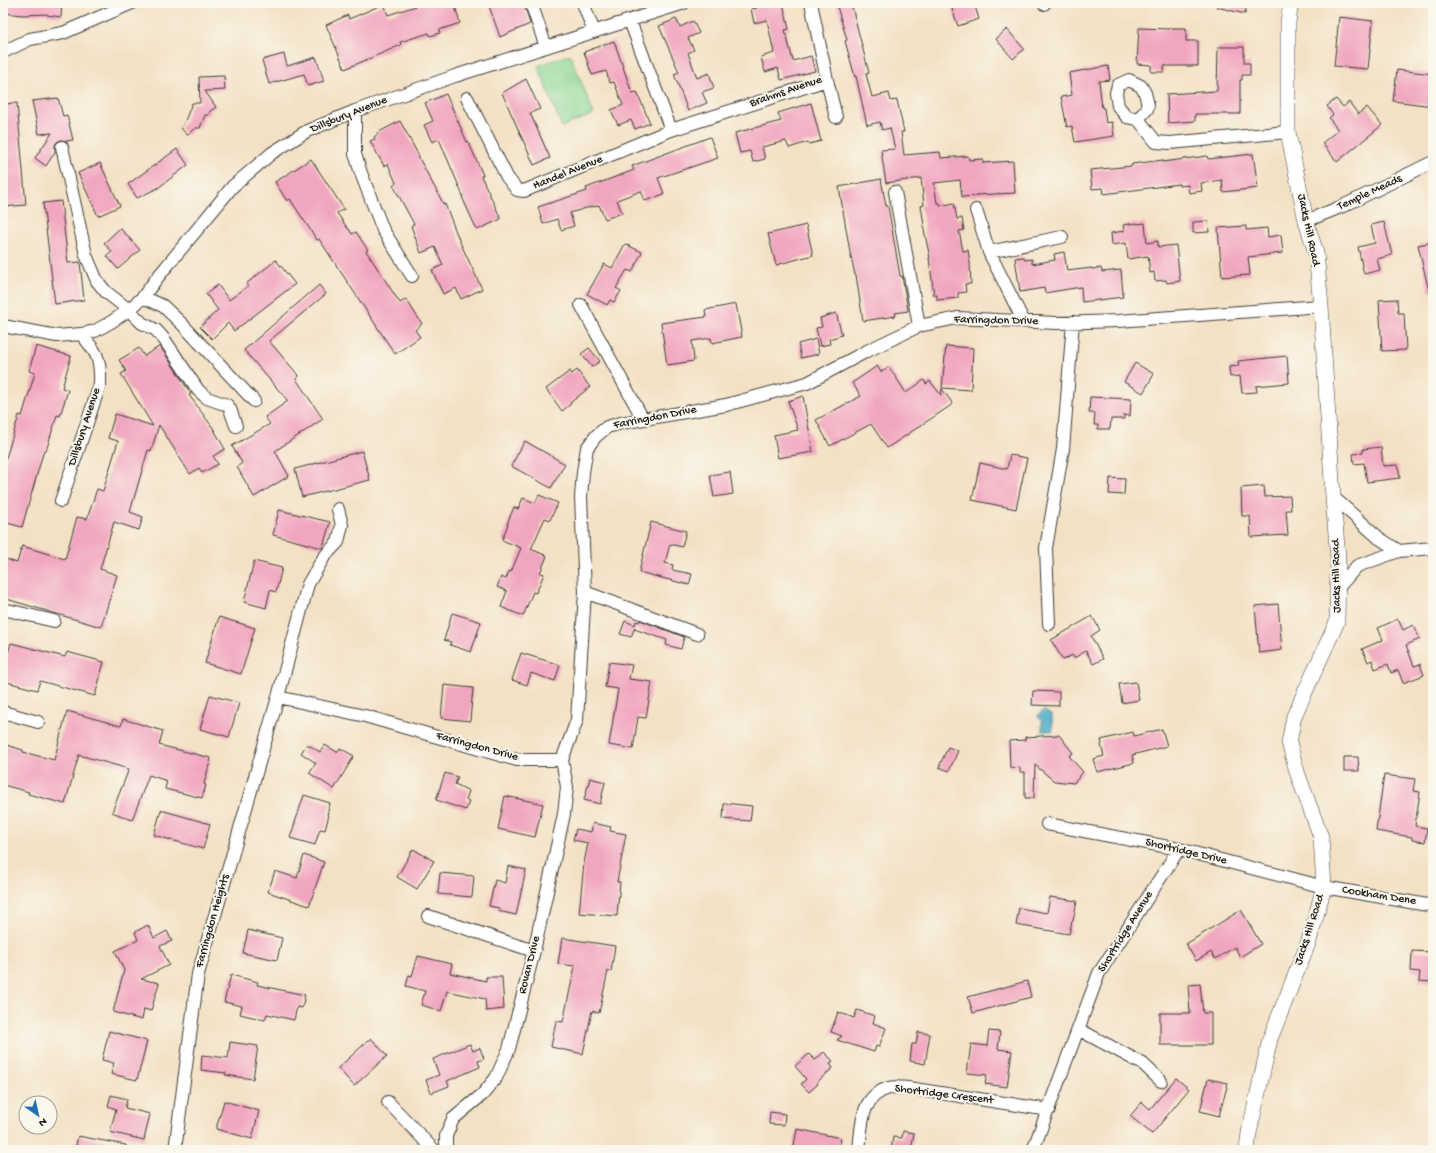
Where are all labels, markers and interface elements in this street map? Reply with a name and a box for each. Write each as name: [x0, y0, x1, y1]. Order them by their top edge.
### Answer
street label: Brahms Avenue: [747, 73, 825, 111]
street label: Dillsbury Avenue: [308, 93, 390, 137]
street label: Handel Avenue: [531, 152, 606, 193]
street label: Temple Meads: [1335, 172, 1405, 214]
street label: Jacks Hill Road: [1294, 193, 1323, 268]
street label: Farringdon Drive: [953, 313, 1039, 329]
street label: Dillsbury Avenue: [65, 385, 104, 469]
street label: Farringdon Drive: [611, 403, 699, 433]
street label: Jacks Hill Road: [1329, 538, 1345, 613]
street label: Farringdon Drive: [433, 729, 520, 765]
street label: Shortridge Drive: [1144, 836, 1229, 868]
street label: Farringdon Heights: [193, 872, 233, 970]
street label: Cookham Dene: [1341, 883, 1418, 909]
street label: Shortridge Avenue: [1095, 888, 1157, 975]
street label: Jacks Hill Road: [1292, 892, 1328, 967]
street label: Rovan Drive: [516, 934, 544, 995]
street label: Shortridge Crescent: [894, 1082, 995, 1108]
north arrow: [18, 1095, 58, 1135]
text: N: [36, 1115, 49, 1129]

